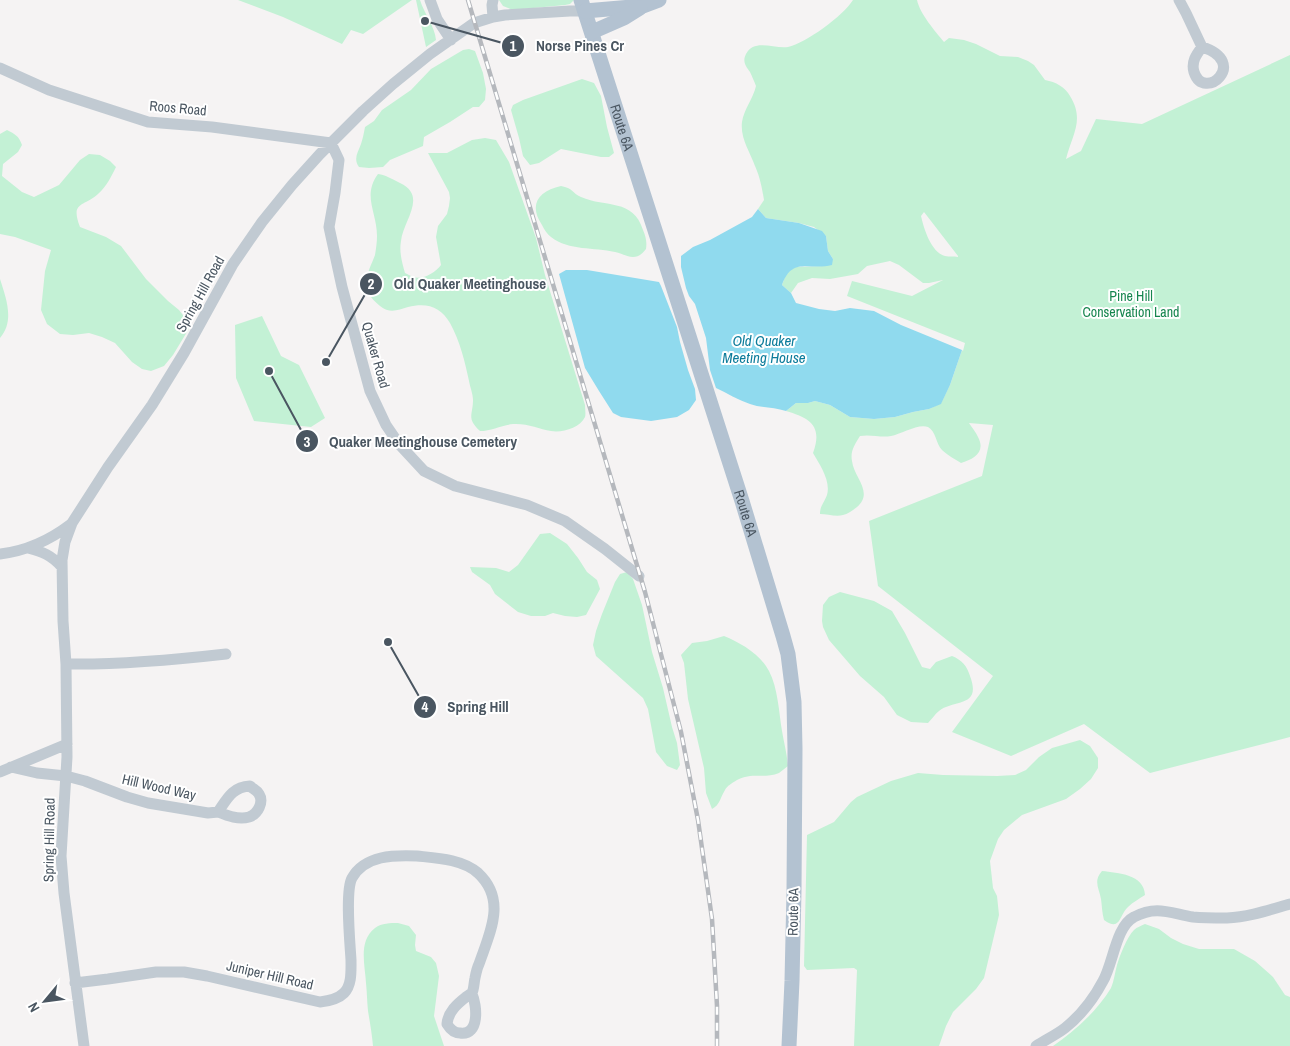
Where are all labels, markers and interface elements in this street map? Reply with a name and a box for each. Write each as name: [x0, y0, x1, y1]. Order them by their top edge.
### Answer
callout: Norse Pines Cr: [501, 31, 634, 61]
text: 1: [510, 35, 517, 56]
text: Norse Pines Cr: [536, 35, 624, 56]
street label: Roos Road: [149, 97, 207, 119]
street label: Route 6A: [606, 102, 638, 153]
street label: Spring Hill Road: [172, 253, 228, 335]
callout: Old Quaker Meetinghouse: [359, 269, 556, 299]
text: 2: [368, 273, 375, 294]
text: Old Quaker Meetinghouse: [394, 273, 546, 294]
park label: Pine Hill Conservation Land: [1082, 287, 1180, 321]
street label: Quaker Road: [358, 320, 394, 390]
water label: Old Quaker Meeting House: [722, 330, 806, 368]
callout: Quaker Meetinghouse Cemetery: [294, 426, 527, 456]
text: 3: [304, 431, 311, 452]
text: Quaker Meetinghouse Cemetery: [329, 431, 517, 452]
street label: Route 6A: [730, 488, 761, 539]
callout: Spring Hill: [413, 692, 519, 722]
text: 4: [422, 696, 429, 717]
text: Spring Hill: [447, 696, 509, 717]
street label: Hill Wood Way: [120, 770, 198, 804]
street label: Spring Hill Road: [39, 798, 59, 882]
street label: Route 6A: [784, 888, 802, 936]
street label: Juniper Hill Road: [225, 956, 315, 994]
north arrow: [20, 976, 70, 1026]
text: N: [24, 999, 44, 1015]

